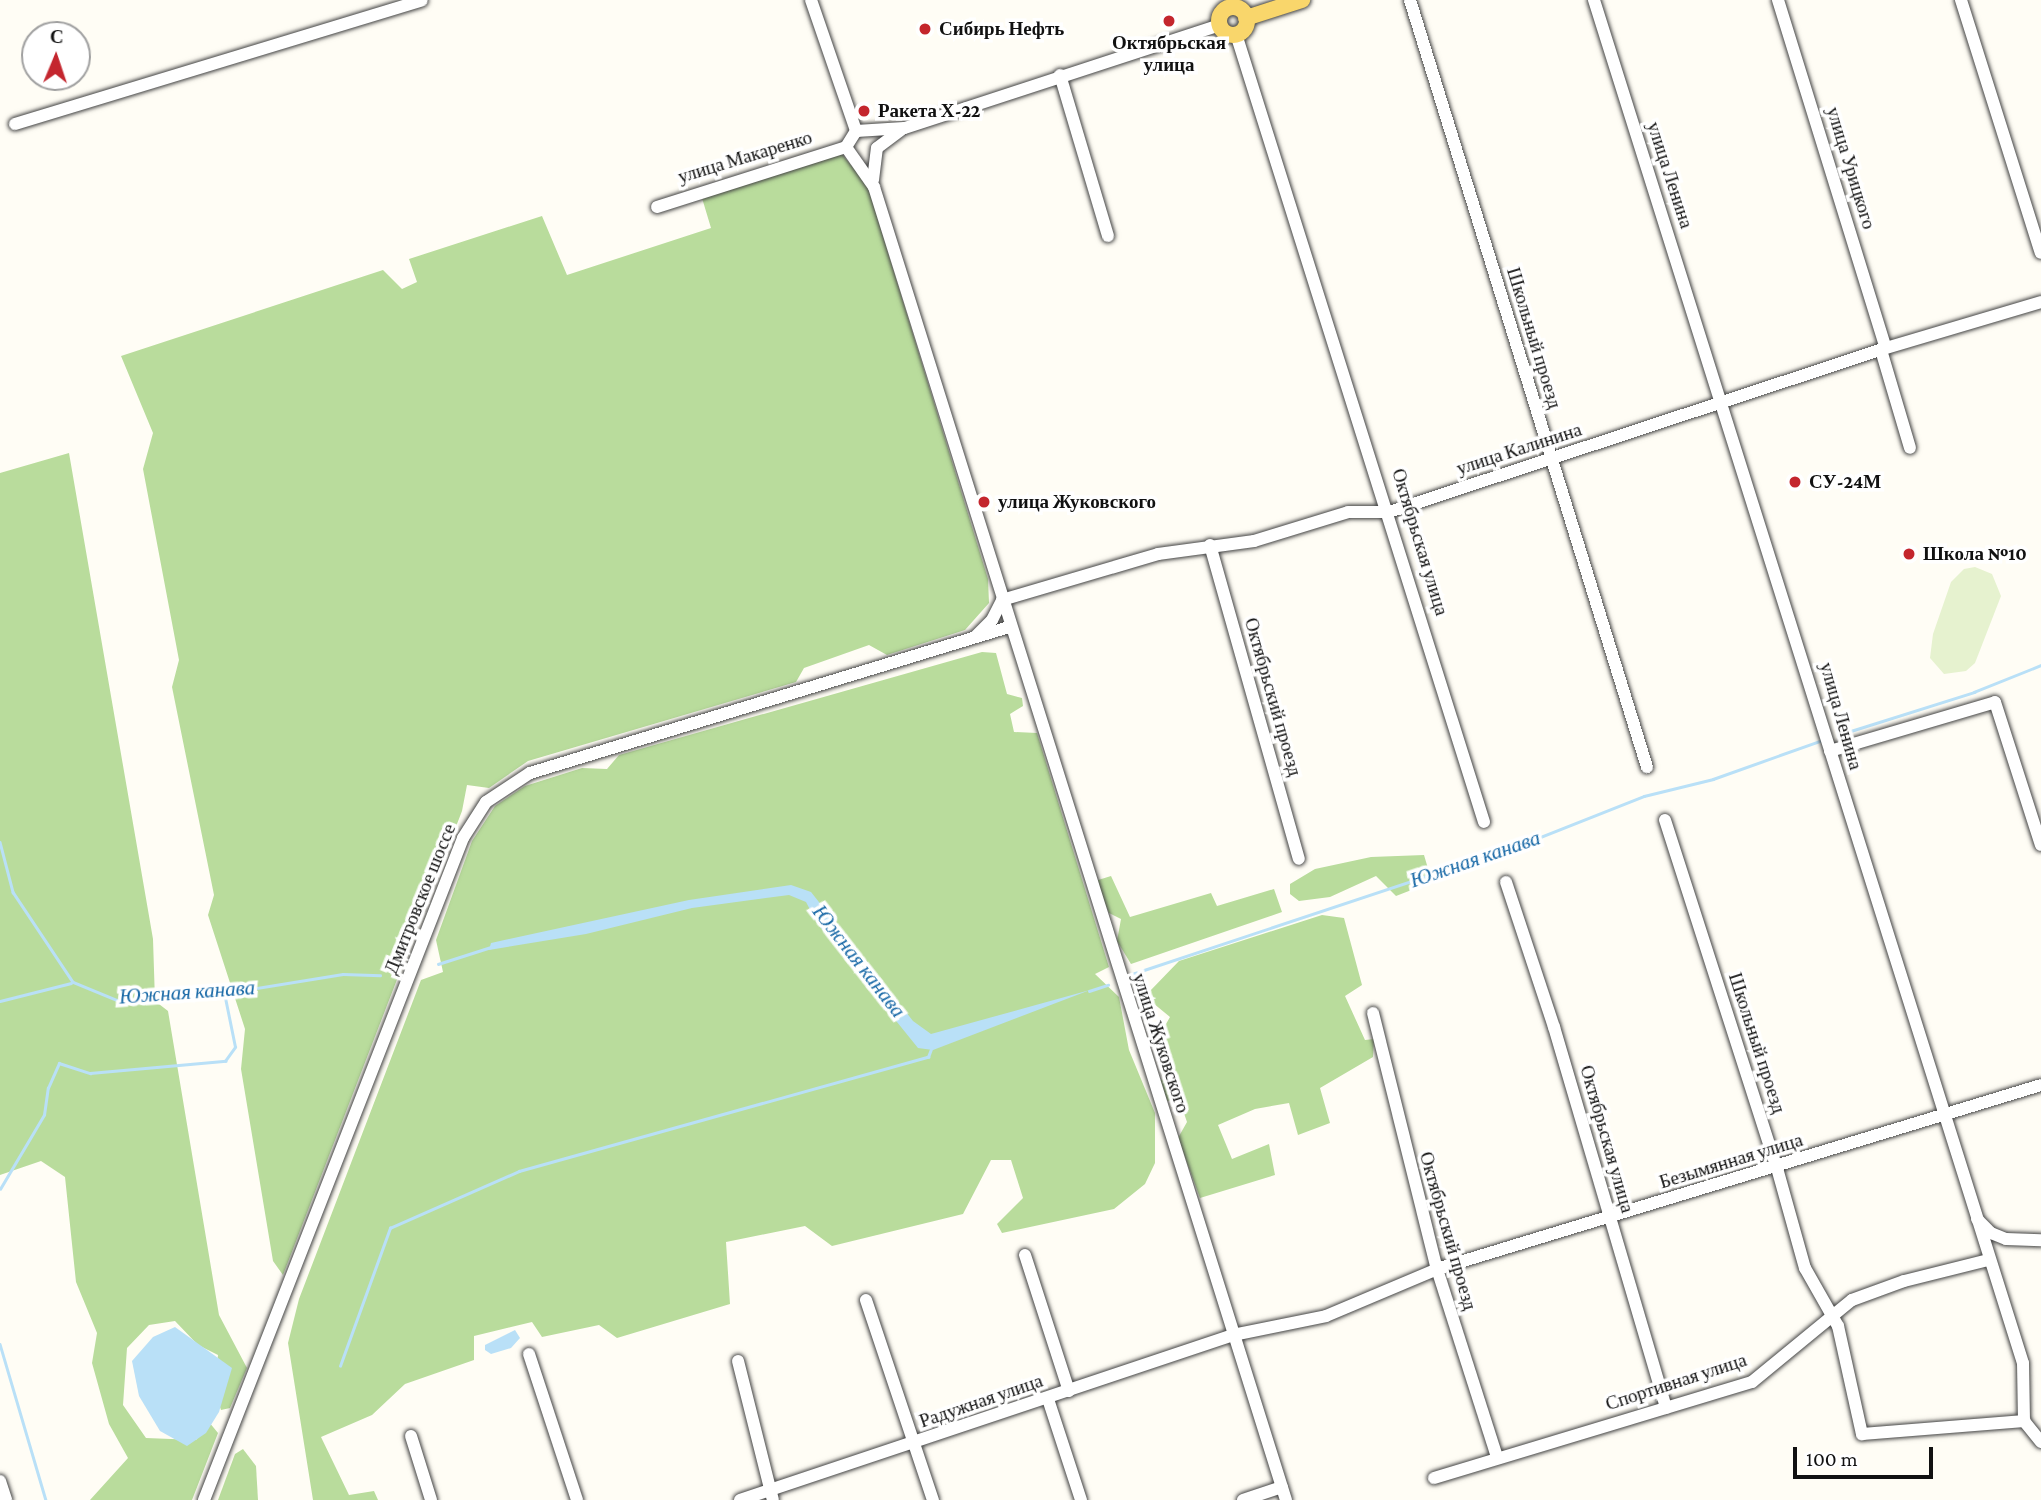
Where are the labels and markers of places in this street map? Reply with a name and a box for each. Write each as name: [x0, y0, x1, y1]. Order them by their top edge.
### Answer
marker: Октябрьская улица: [1161, 13, 1177, 29]
place label: Сибирь Нефть: [939, 18, 1064, 40]
marker: Сибирь Нефть: [917, 21, 933, 37]
place label: Октябрьская улица: [1112, 32, 1226, 76]
place label: Ракета Х-22: [878, 100, 981, 122]
marker: Ракета Х-22: [856, 103, 872, 119]
place label: СУ-24М: [1809, 471, 1881, 493]
marker: СУ-24М: [1787, 474, 1803, 490]
place label: улица Жуковского: [998, 491, 1156, 513]
marker: улица Жуковского: [976, 494, 992, 510]
place label: Школа №10: [1923, 543, 2027, 565]
marker: Школа №10: [1901, 546, 1917, 562]

